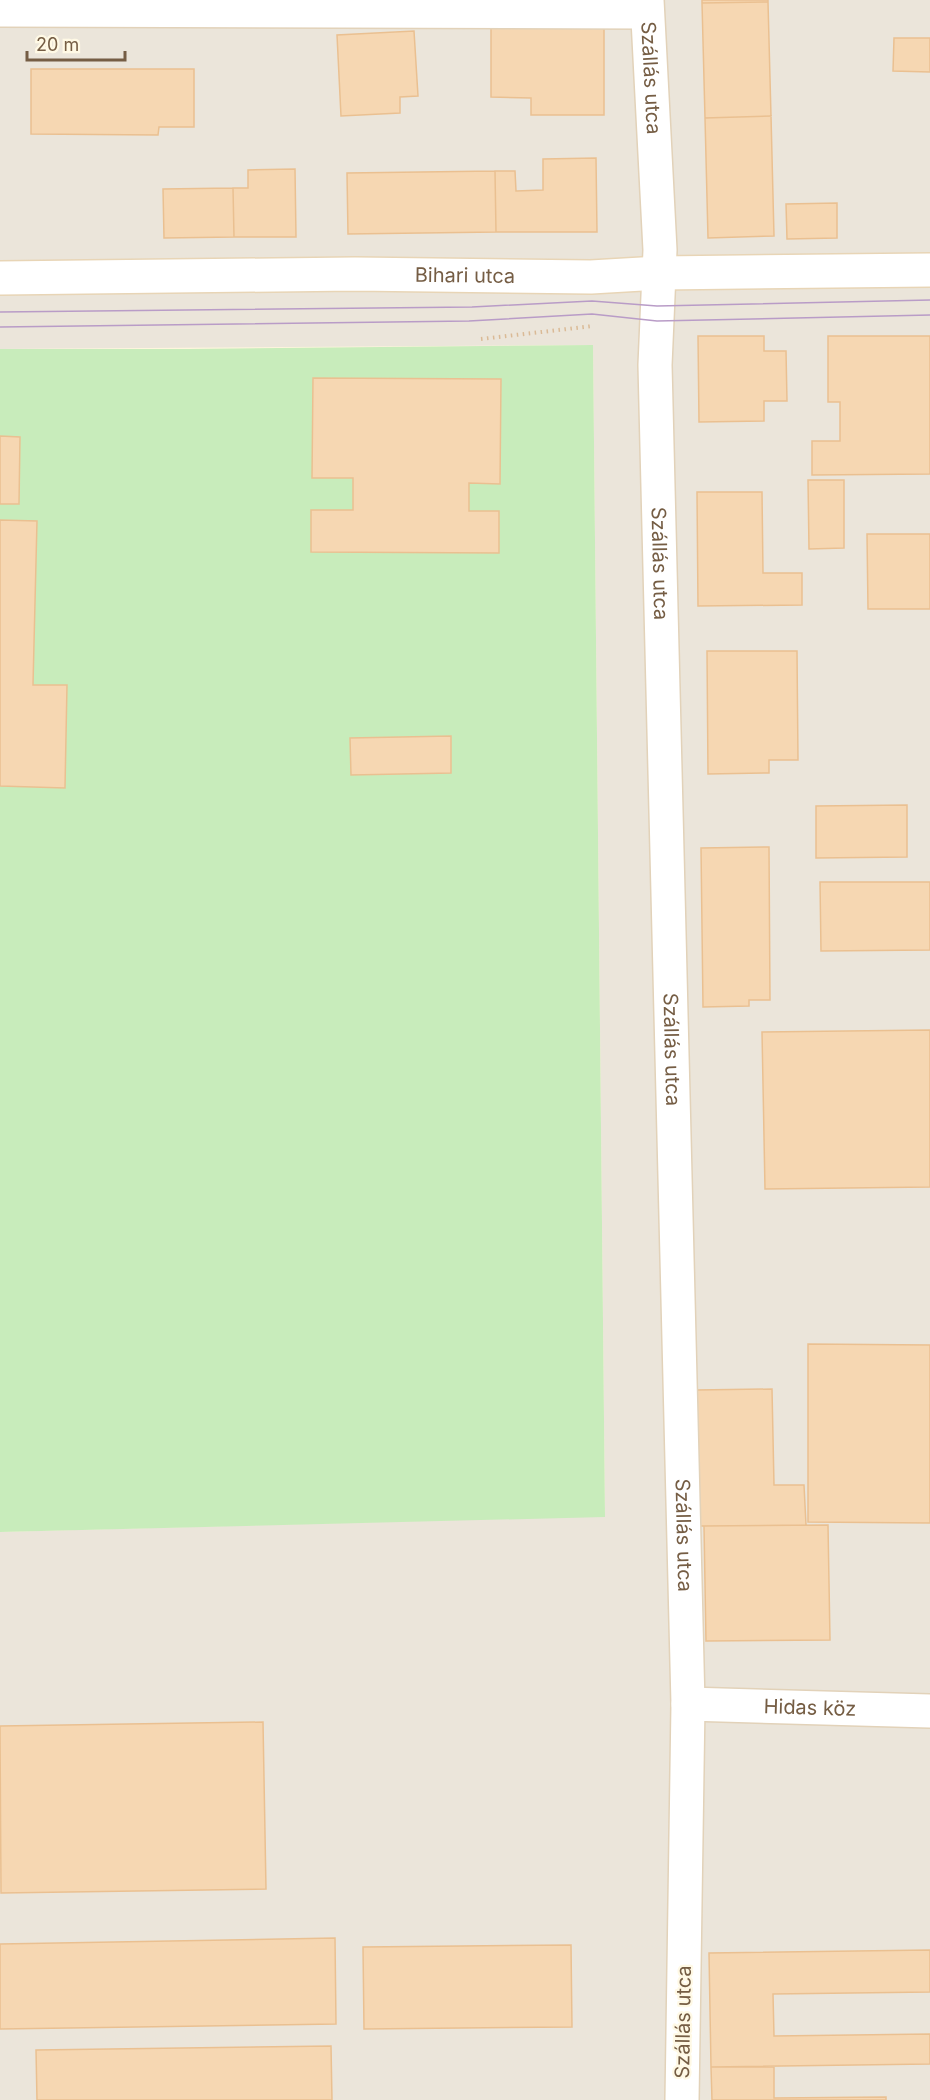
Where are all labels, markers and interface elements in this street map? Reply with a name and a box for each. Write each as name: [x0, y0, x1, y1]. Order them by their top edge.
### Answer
street label: Szállás utca: [636, 21, 666, 135]
scale bar: [27, 24, 124, 62]
text: 20 m: [36, 34, 79, 55]
street label: Bihari utca: [415, 263, 515, 288]
street label: Szállás utca: [647, 507, 673, 620]
street label: Szállás utca: [658, 992, 685, 1106]
street label: Szállás utca: [670, 1478, 697, 1592]
street label: Hidas köz: [763, 1694, 857, 1721]
street label: Szállás utca: [670, 1965, 696, 2079]

